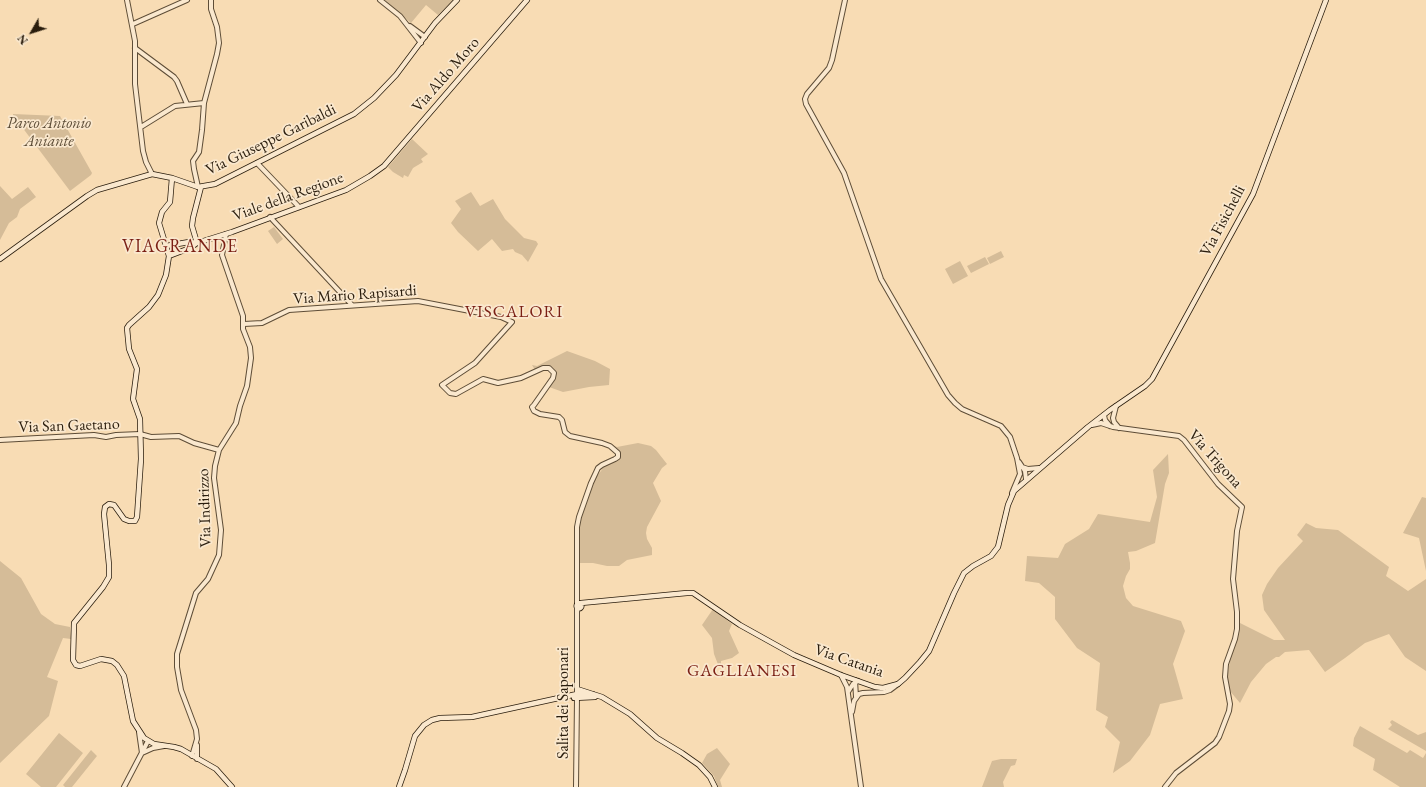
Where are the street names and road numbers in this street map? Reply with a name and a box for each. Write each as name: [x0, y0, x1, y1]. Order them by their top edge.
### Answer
street label: Via Aldo Moro: [408, 33, 484, 117]
street label: Via Giuseppe Garibaldi: [203, 100, 339, 180]
street label: Viale della Regione: [230, 168, 346, 226]
street label: Via Fisichelli: [1196, 182, 1250, 260]
street label: Via Mario Rapisardi: [293, 281, 417, 309]
street label: Via San Gaetano: [18, 415, 120, 437]
street label: Via Trigona: [1184, 426, 1246, 492]
street label: Via Indirizzo: [194, 468, 216, 548]
street label: Via Catania: [812, 640, 886, 682]
street label: Salita dei Saponari: [554, 647, 574, 759]

